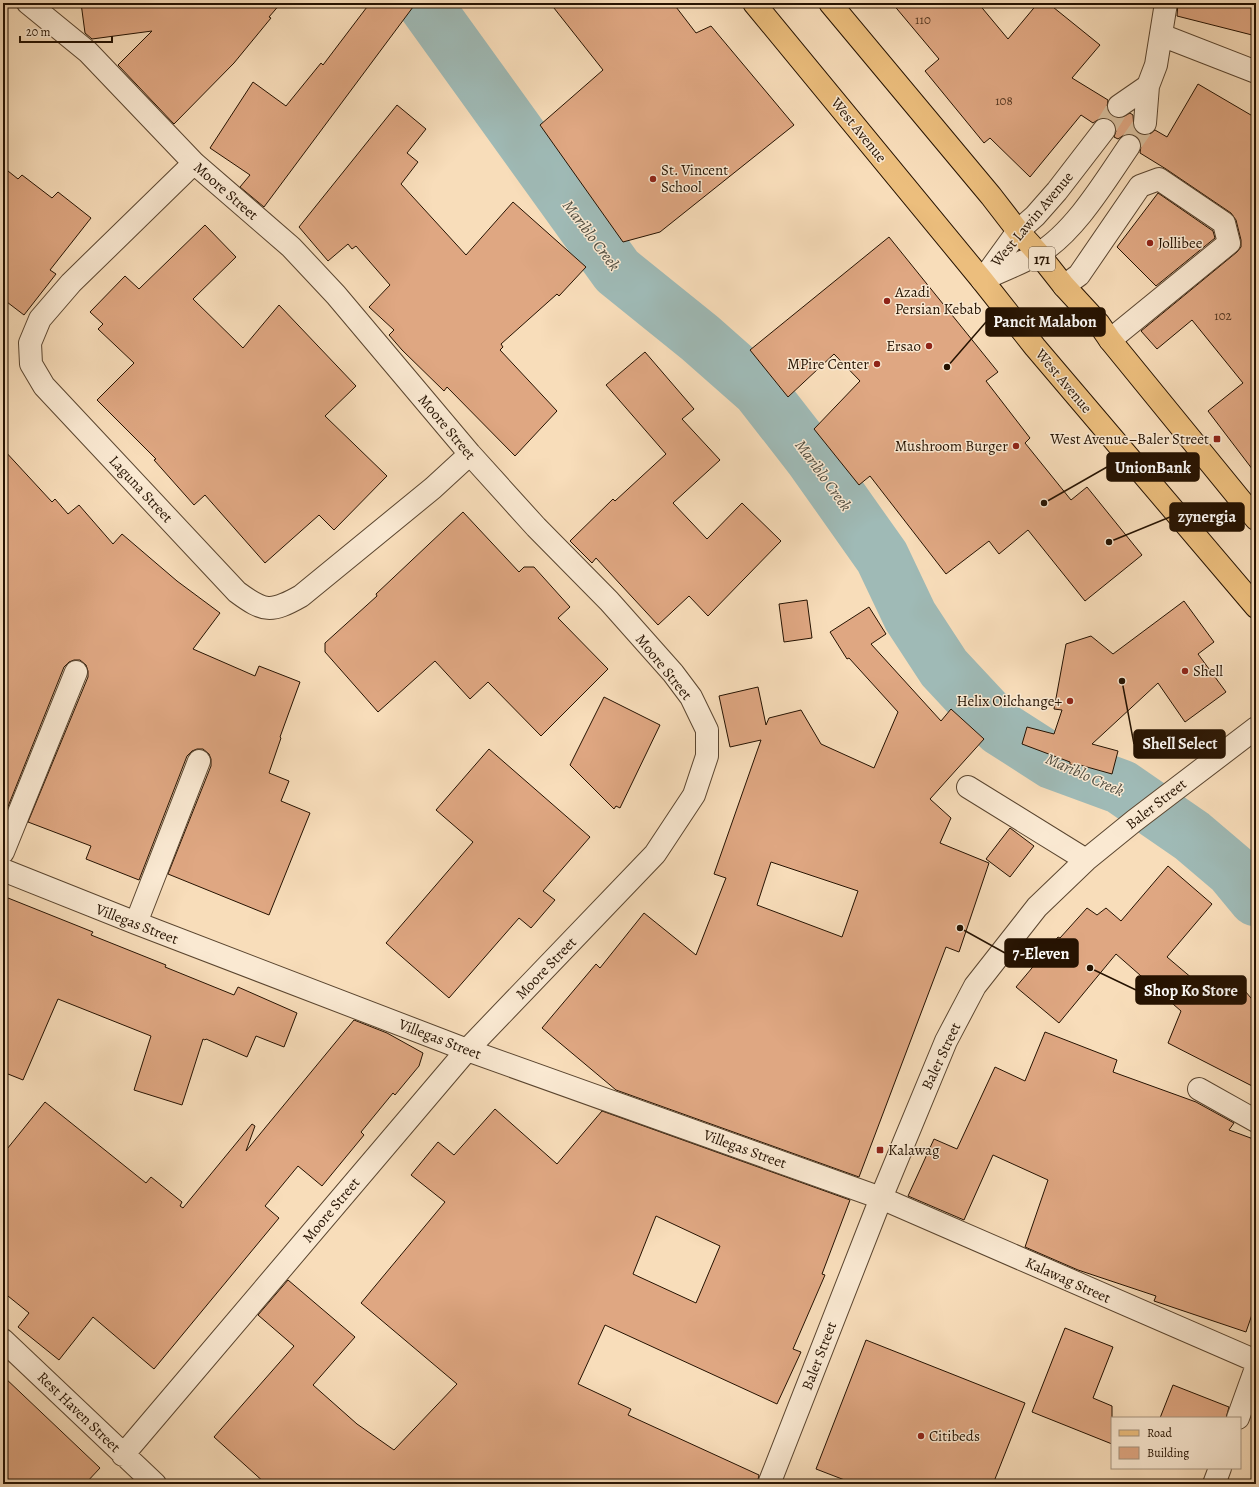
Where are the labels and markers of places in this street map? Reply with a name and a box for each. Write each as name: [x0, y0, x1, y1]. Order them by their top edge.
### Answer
place label: St. Vincent School: [661, 160, 728, 197]
marker: St. Vincent School: [648, 174, 658, 184]
place label: Jollibee: [1158, 233, 1203, 253]
marker: Jollibee: [1145, 238, 1155, 248]
place label: Azadi Persian Kebab: [894, 282, 982, 319]
marker: Azadi Persian Kebab: [882, 296, 892, 306]
callout: Pancit Malabon: [986, 308, 1105, 336]
place label: Ersao: [886, 336, 921, 356]
marker: Ersao: [924, 341, 934, 351]
place label: MPire Center: [787, 354, 869, 374]
marker: MPire Center: [872, 359, 882, 369]
place label: West Avenue–Baler Street: [1049, 429, 1209, 449]
marker: West Avenue–Baler Street: [1212, 434, 1222, 444]
place label: Mushroom Burger: [895, 436, 1008, 456]
marker: Mushroom Burger: [1011, 441, 1021, 451]
callout: UnionBank: [1107, 453, 1199, 481]
callout: zynergia: [1170, 503, 1244, 531]
place label: Shell: [1193, 661, 1223, 681]
marker: Shell: [1180, 666, 1190, 676]
place label: Helix Oilchange+: [957, 691, 1062, 711]
marker: Helix Oilchange+: [1065, 696, 1075, 706]
callout: Shell Select: [1134, 730, 1225, 758]
callout: 7-Eleven: [1005, 939, 1078, 967]
callout: Shop Ko Store: [1136, 976, 1246, 1004]
place label: Kalawag: [888, 1140, 940, 1160]
marker: Kalawag: [875, 1145, 885, 1155]
place label: Citibeds: [929, 1426, 980, 1446]
marker: Citibeds: [916, 1431, 926, 1441]

